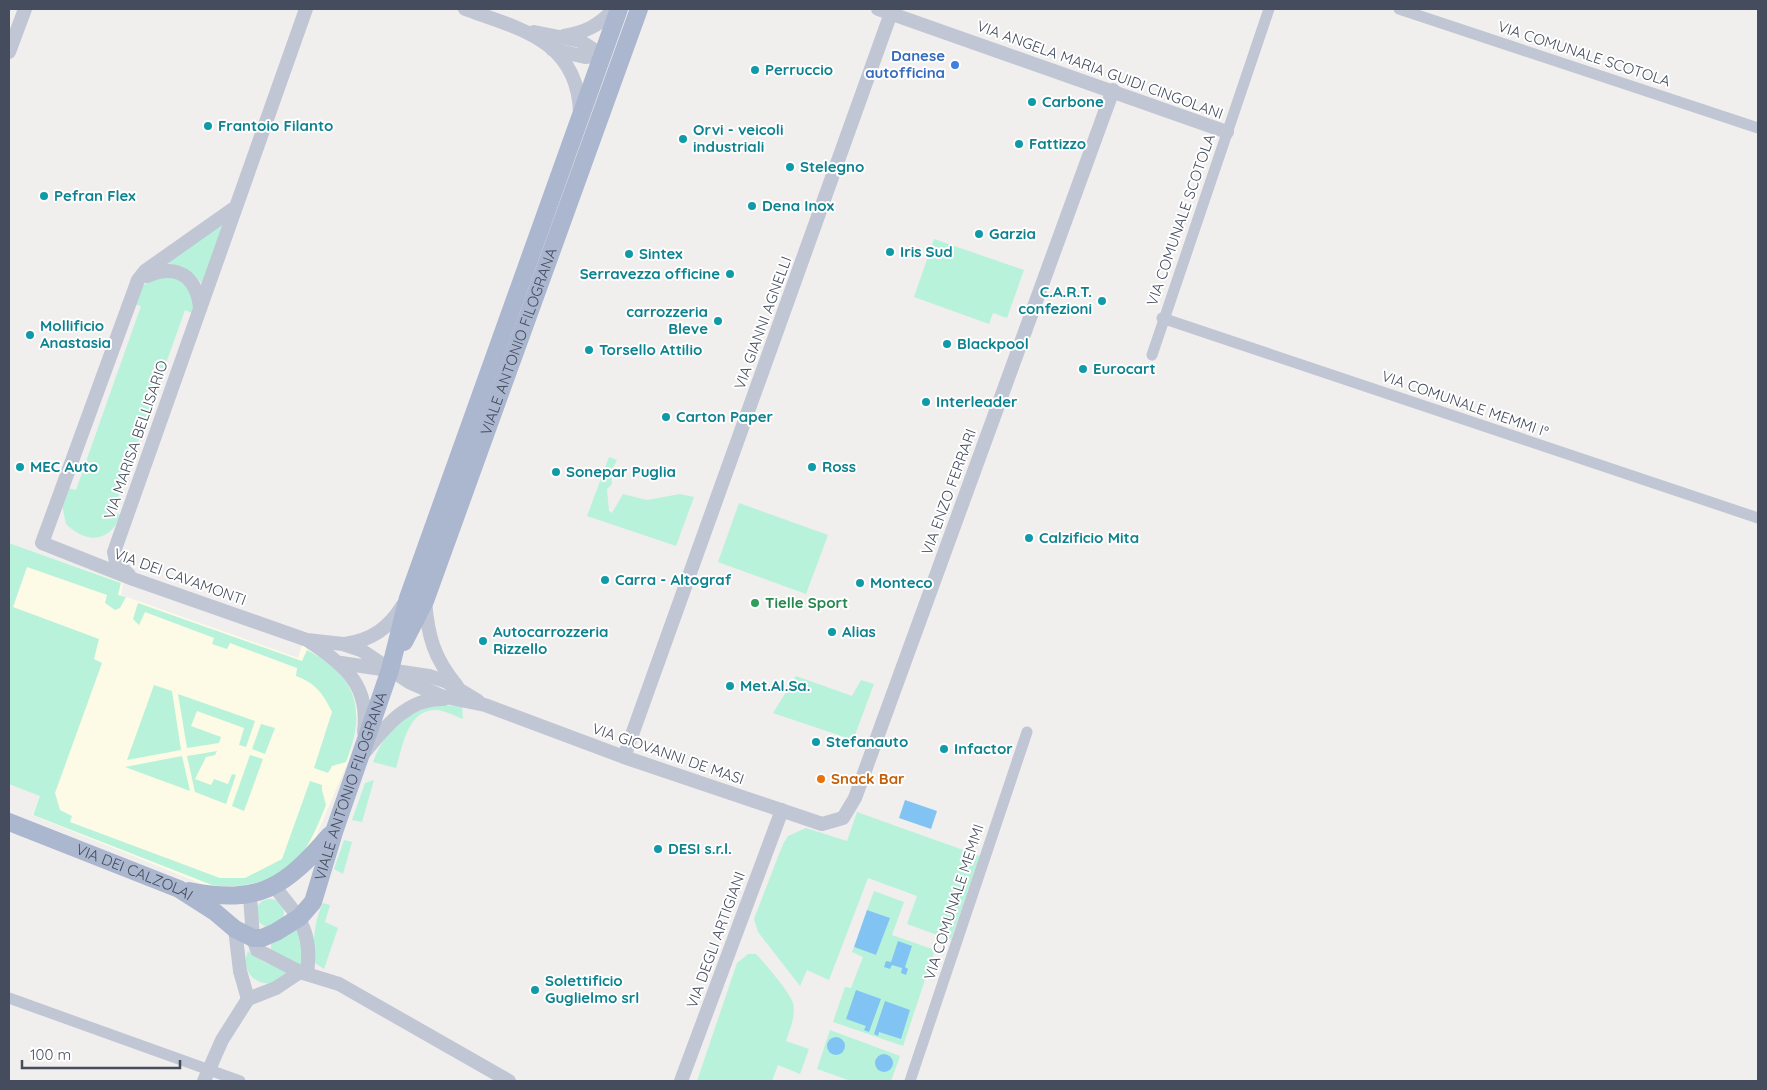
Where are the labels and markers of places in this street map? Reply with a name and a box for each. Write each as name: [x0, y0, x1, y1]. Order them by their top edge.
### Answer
place label: Danese autofficina: [865, 46, 945, 82]
marker: Danese autofficina: [949, 59, 961, 71]
place label: Perruccio: [765, 60, 833, 79]
marker: Perruccio: [749, 64, 761, 76]
place label: Carbone: [1042, 92, 1104, 111]
marker: Carbone: [1026, 96, 1038, 108]
place label: Frantoio Filanto: [218, 116, 333, 135]
marker: Frantoio Filanto: [202, 120, 214, 132]
place label: Orvi - veicoli industriali: [693, 120, 783, 156]
marker: Orvi - veicoli industriali: [677, 133, 689, 145]
place label: Fattizzo: [1029, 134, 1086, 153]
marker: Fattizzo: [1013, 138, 1025, 150]
place label: Stelegno: [800, 157, 864, 176]
marker: Stelegno: [784, 161, 796, 173]
place label: Pefran Flex: [54, 186, 136, 205]
marker: Pefran Flex: [38, 190, 50, 202]
place label: Dena Inox: [762, 196, 835, 215]
marker: Dena Inox: [746, 200, 758, 212]
place label: Garzia: [989, 224, 1036, 243]
marker: Garzia: [973, 228, 985, 240]
place label: Iris Sud: [900, 242, 953, 261]
place label: Sintex: [639, 244, 683, 263]
marker: Iris Sud: [884, 246, 896, 258]
marker: Sintex: [623, 248, 635, 260]
place label: Serravezza officine: [580, 264, 720, 283]
marker: Serravezza officine: [724, 268, 736, 280]
place label: C.A.R.T. confezioni: [1018, 282, 1092, 318]
marker: C.A.R.T. confezioni: [1096, 295, 1108, 307]
place label: carrozzeria Bleve: [626, 302, 708, 338]
marker: carrozzeria Bleve: [712, 315, 724, 327]
place label: Mollificio Anastasia: [40, 316, 111, 352]
marker: Mollificio Anastasia: [24, 329, 36, 341]
place label: Blackpool: [957, 334, 1029, 353]
marker: Blackpool: [941, 338, 953, 350]
place label: Torsello Attilio: [599, 340, 702, 359]
marker: Torsello Attilio: [583, 344, 595, 356]
place label: Eurocart: [1093, 359, 1156, 378]
marker: Eurocart: [1077, 363, 1089, 375]
place label: Interleader: [936, 392, 1018, 411]
marker: Interleader: [920, 396, 932, 408]
place label: Carton Paper: [676, 407, 774, 426]
marker: Carton Paper: [660, 411, 672, 423]
place label: MEC Auto: [30, 457, 98, 476]
place label: Ross: [822, 457, 856, 476]
marker: MEC Auto: [14, 461, 26, 473]
marker: Ross: [806, 461, 818, 473]
place label: Sonepar Puglia: [566, 462, 676, 481]
marker: Sonepar Puglia: [550, 466, 562, 478]
place label: Calzificio Mita: [1039, 528, 1139, 547]
marker: Calzificio Mita: [1023, 532, 1035, 544]
place label: Carra - Altograf: [615, 570, 732, 589]
place label: Monteco: [870, 573, 933, 592]
marker: Carra - Altograf: [599, 574, 611, 586]
marker: Monteco: [854, 577, 866, 589]
place label: Tielle Sport: [765, 593, 848, 612]
marker: Tielle Sport: [749, 597, 761, 609]
place label: Autocarrozzeria Rizzello: [493, 622, 608, 658]
place label: Alias: [842, 622, 876, 641]
marker: Alias: [826, 626, 838, 638]
marker: Autocarrozzeria Rizzello: [477, 635, 489, 647]
place label: Met.Al.Sa.: [740, 676, 811, 695]
marker: Met.Al.Sa.: [724, 680, 736, 692]
place label: Stefanauto: [826, 732, 908, 751]
marker: Stefanauto: [810, 736, 822, 748]
place label: Infactor: [954, 739, 1013, 758]
marker: Infactor: [938, 743, 950, 755]
place label: Snack Bar: [831, 769, 905, 788]
marker: Snack Bar: [815, 773, 827, 785]
place label: DESI s.r.l.: [668, 839, 732, 858]
marker: DESI s.r.l.: [652, 843, 664, 855]
place label: Solettificio Guglielmo srl: [545, 971, 639, 1007]
marker: Solettificio Guglielmo srl: [529, 984, 541, 996]

